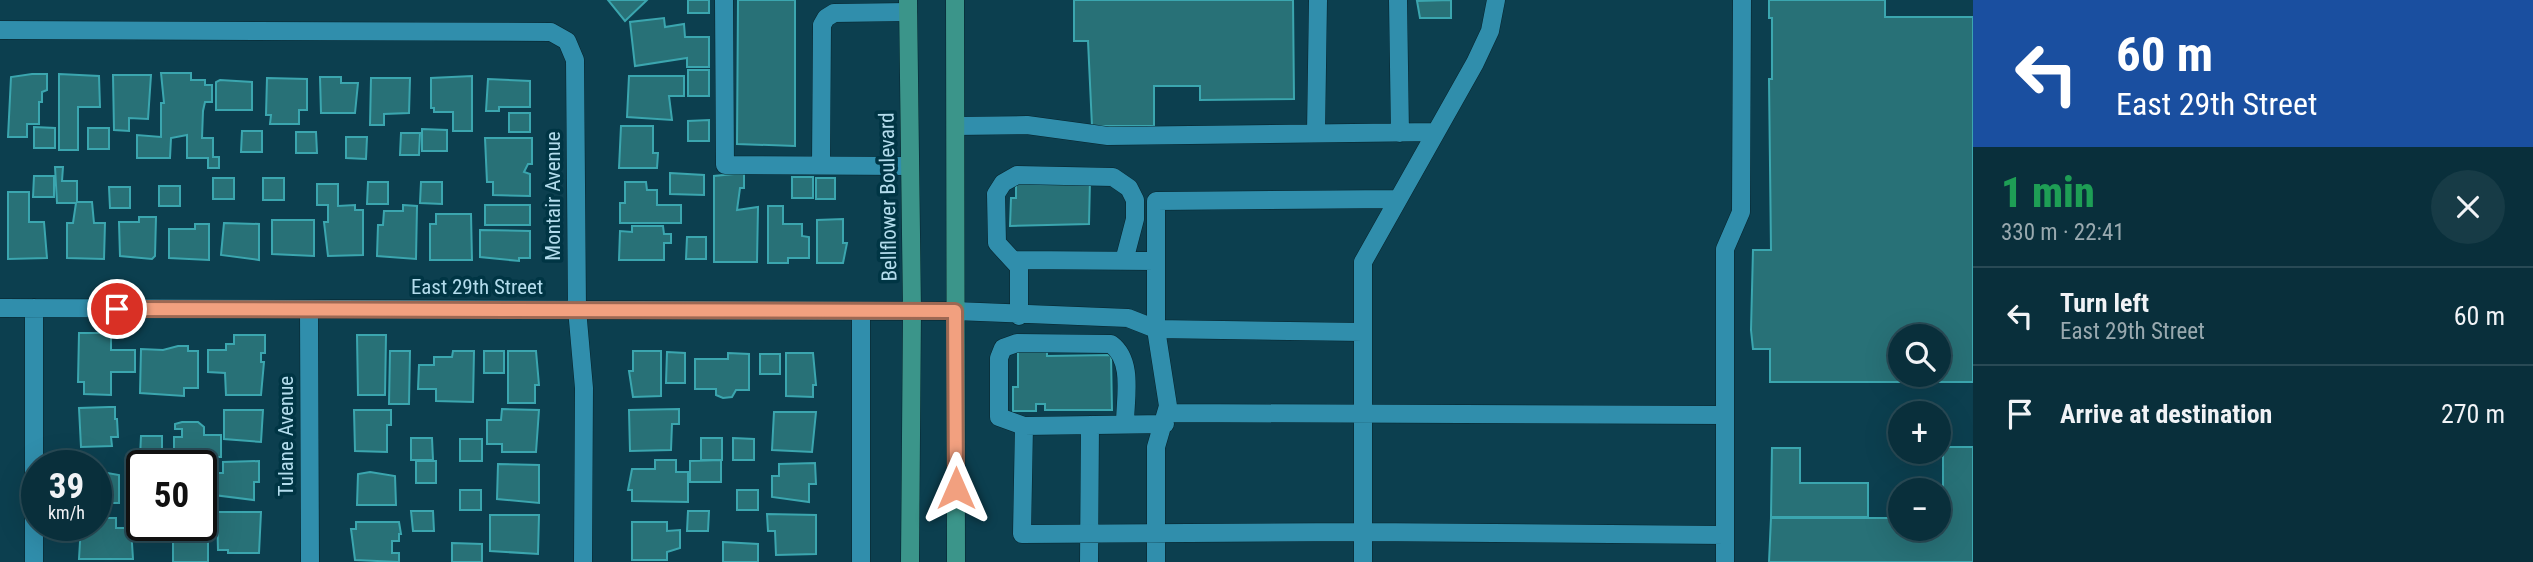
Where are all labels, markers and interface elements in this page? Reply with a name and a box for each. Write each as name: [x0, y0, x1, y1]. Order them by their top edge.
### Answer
text: 60 m: [2116, 26, 2213, 83]
icon: left: [2001, 28, 2092, 119]
text: East 29th Street: [2116, 85, 2317, 123]
street label: Bellflower Boulevard: [875, 112, 901, 282]
street label: Montair Avenue: [541, 131, 565, 261]
text: 1 min: [2001, 168, 2095, 217]
button: close: [2431, 170, 2505, 244]
text: 330 m · 22:41: [2001, 219, 2125, 246]
street label: East 29th Street: [411, 275, 543, 299]
pin: [87, 279, 147, 339]
text: Turn left: [2060, 288, 2149, 318]
icon: arrive: [98, 290, 136, 328]
icon: left: [2001, 297, 2039, 335]
text: 60 m: [2454, 301, 2505, 331]
text: East 29th Street: [2060, 318, 2205, 345]
map controls: [1888, 324, 1951, 541]
button: search: [1888, 324, 1951, 387]
street label: Tulane Avenue: [274, 376, 298, 496]
icon: arrive: [2001, 395, 2039, 433]
text: Arrive at destination: [2060, 399, 2272, 429]
text: 270 m: [2441, 399, 2505, 429]
button: +: [1888, 401, 1951, 464]
speed limit sign: 50: [126, 450, 217, 541]
position arrow: [919, 451, 993, 525]
text: 39: [49, 466, 84, 507]
button: −: [1888, 478, 1951, 541]
text: km/h: [48, 502, 85, 523]

